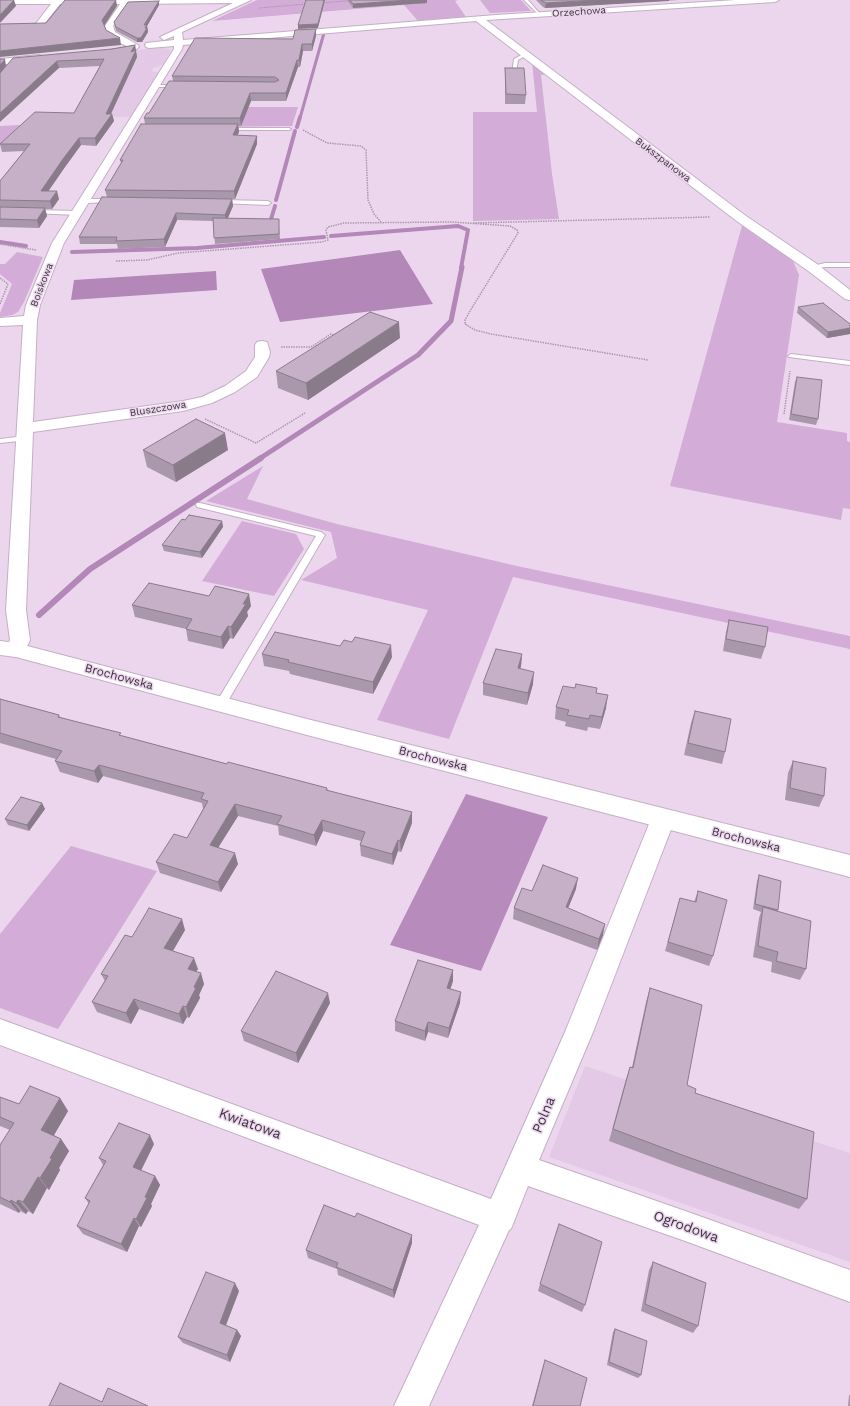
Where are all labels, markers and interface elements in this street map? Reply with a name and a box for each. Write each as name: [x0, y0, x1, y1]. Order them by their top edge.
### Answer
street label: Orzechowa: [552, 4, 606, 20]
street label: Bukszpanowa: [633, 135, 693, 185]
street label: Boiskowa: [28, 262, 56, 308]
street label: Bluszczowa: [129, 399, 187, 419]
street label: Brochowska: [83, 661, 155, 693]
street label: Brochowska: [397, 743, 469, 775]
street label: Brochowska: [710, 824, 782, 856]
street label: Polna: [529, 1094, 559, 1136]
street label: Kwiatowa: [216, 1105, 284, 1143]
street label: Ogrodowa: [651, 1207, 721, 1247]

